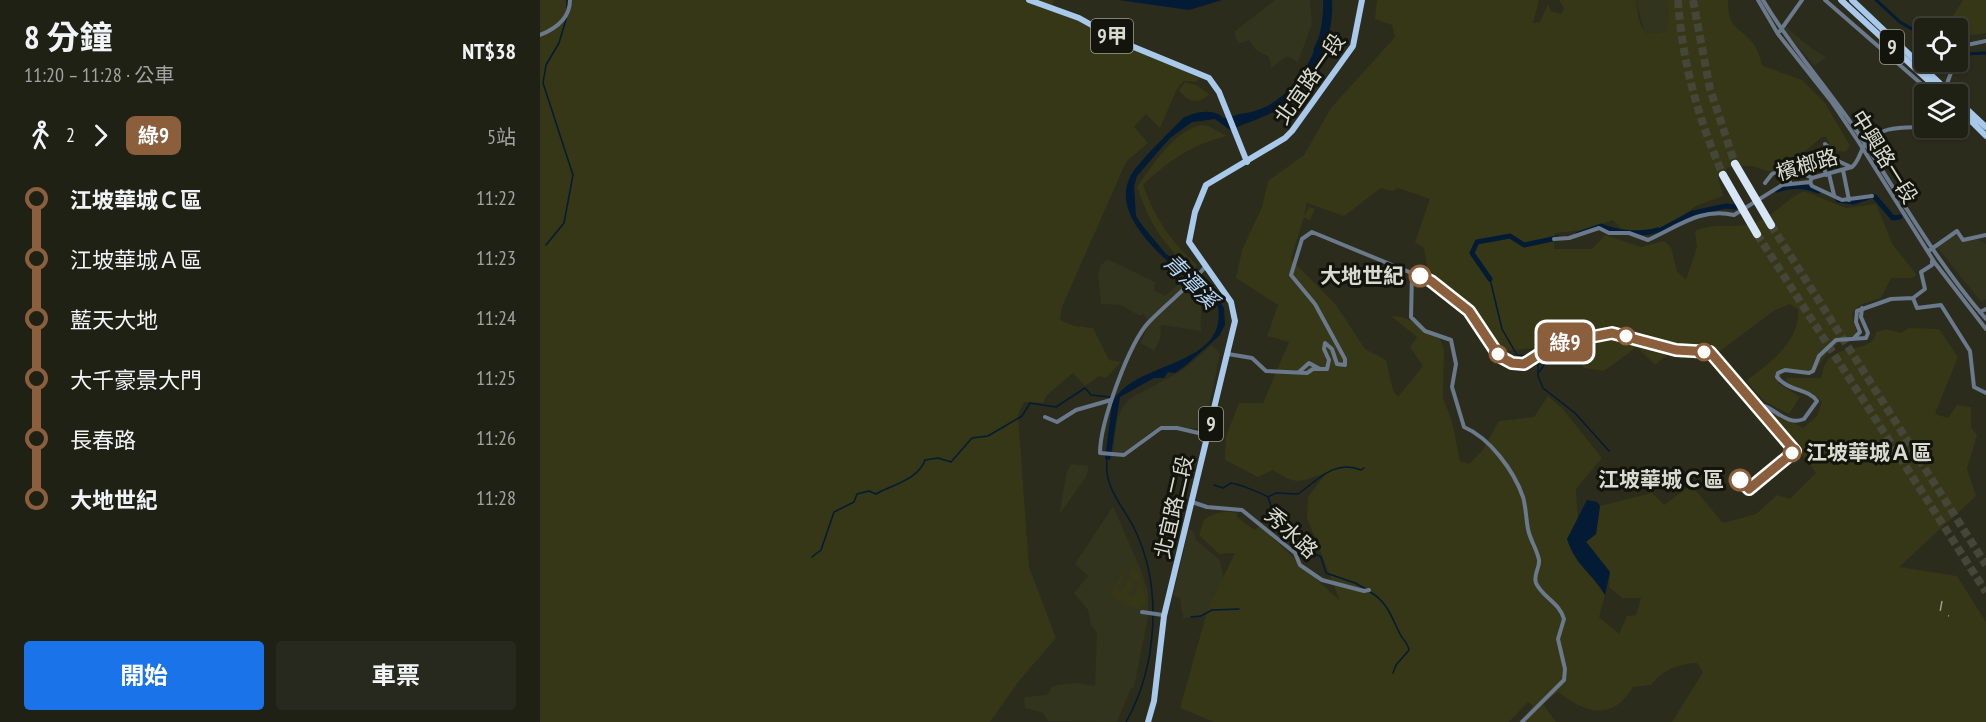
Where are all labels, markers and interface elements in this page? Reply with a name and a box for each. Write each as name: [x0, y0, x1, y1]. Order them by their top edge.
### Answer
text: 8 分鐘: [24, 15, 113, 58]
map controls: [1914, 18, 1968, 138]
button: locate: [1914, 18, 1968, 72]
road number: 9甲: [1091, 19, 1133, 53]
street label: 北宜路一段: [1268, 28, 1351, 129]
road number: 9: [1880, 30, 1904, 64]
text: NT$38: [462, 37, 516, 65]
text: 11:20 – 11:28 · 公車: [24, 62, 175, 88]
button: layers: [1914, 84, 1968, 138]
street label: 中興路一段: [1845, 105, 1924, 208]
icon: walk: [24, 119, 57, 152]
icon: forward: [84, 119, 117, 152]
text: 2: [66, 122, 75, 148]
text: 綠9: [138, 122, 169, 149]
text: 5站: [487, 124, 516, 150]
street label: 檳榔路: [1773, 143, 1841, 186]
text: 11:22: [476, 185, 516, 211]
text: 江坡華城Ｃ區: [70, 186, 202, 214]
text: 11:23: [476, 245, 516, 271]
text: 江坡華城Ａ區: [70, 246, 202, 274]
water label: 青潭溪: [1158, 248, 1226, 316]
place label: 大地世紀: [1320, 262, 1404, 289]
marker: 大地世紀: [1409, 265, 1431, 287]
text: 11:24: [476, 305, 516, 331]
text: 藍天大地: [70, 306, 158, 334]
line badge: 綠9: [1538, 322, 1592, 362]
unlabelled marker: [1617, 327, 1635, 345]
text: 綠9: [1549, 329, 1581, 356]
unlabelled marker: [1695, 343, 1713, 361]
unlabelled marker: [1489, 345, 1507, 363]
text: 11:25: [476, 365, 516, 391]
text: 大千豪景大門: [70, 366, 202, 394]
road number: 9: [1199, 407, 1223, 441]
text: 11:26: [476, 425, 516, 451]
text: 長春路: [70, 426, 136, 454]
place label: 江坡華城Ａ區: [1806, 439, 1932, 466]
marker: 江坡華城Ａ區: [1783, 444, 1801, 462]
street label: 北宜路二段: [1149, 453, 1198, 561]
place label: 江坡華城Ｃ區: [1598, 466, 1724, 493]
marker: 江坡華城Ｃ區: [1729, 469, 1751, 491]
text: 11:28: [476, 485, 516, 511]
text: 大地世紀: [70, 486, 158, 514]
street label: 秀水路: [1259, 501, 1324, 564]
button: 開始: [24, 641, 264, 710]
button: 車票: [276, 641, 516, 710]

